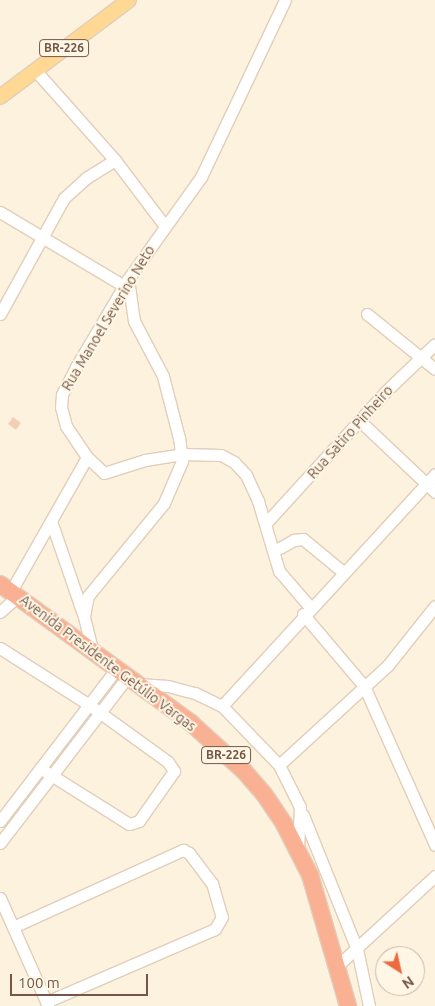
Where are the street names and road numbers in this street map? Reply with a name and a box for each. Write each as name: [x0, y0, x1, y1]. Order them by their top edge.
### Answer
road number: BR-226: [39, 38, 89, 58]
street label: Rua Manoel Severino Neto: [58, 242, 158, 394]
street label: Rua Satiro Pinheiro: [304, 382, 396, 482]
street label: Avenida Presidente Getúlio Vargas: [17, 591, 199, 735]
road number: BR-226: [201, 746, 251, 764]

